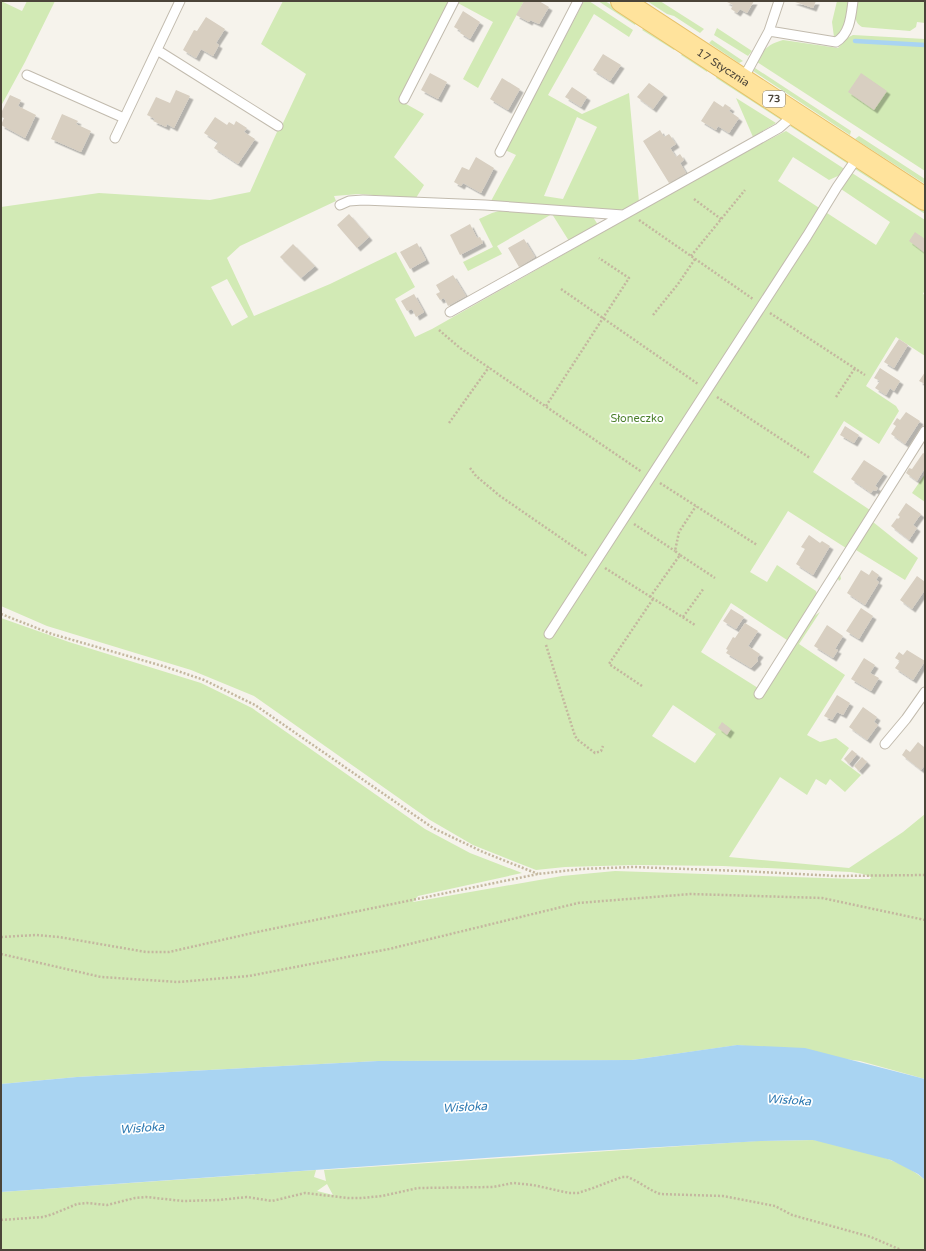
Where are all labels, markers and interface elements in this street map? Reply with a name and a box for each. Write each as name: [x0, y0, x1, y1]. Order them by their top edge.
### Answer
street label: 17 Stycznia: [695, 45, 752, 89]
road number: 73: [763, 91, 785, 107]
park label: Słoneczko: [610, 412, 664, 425]
water label: Wisłoka: [766, 1091, 812, 1109]
water label: Wisłoka: [442, 1099, 488, 1115]
water label: Wisłoka: [119, 1119, 165, 1137]

